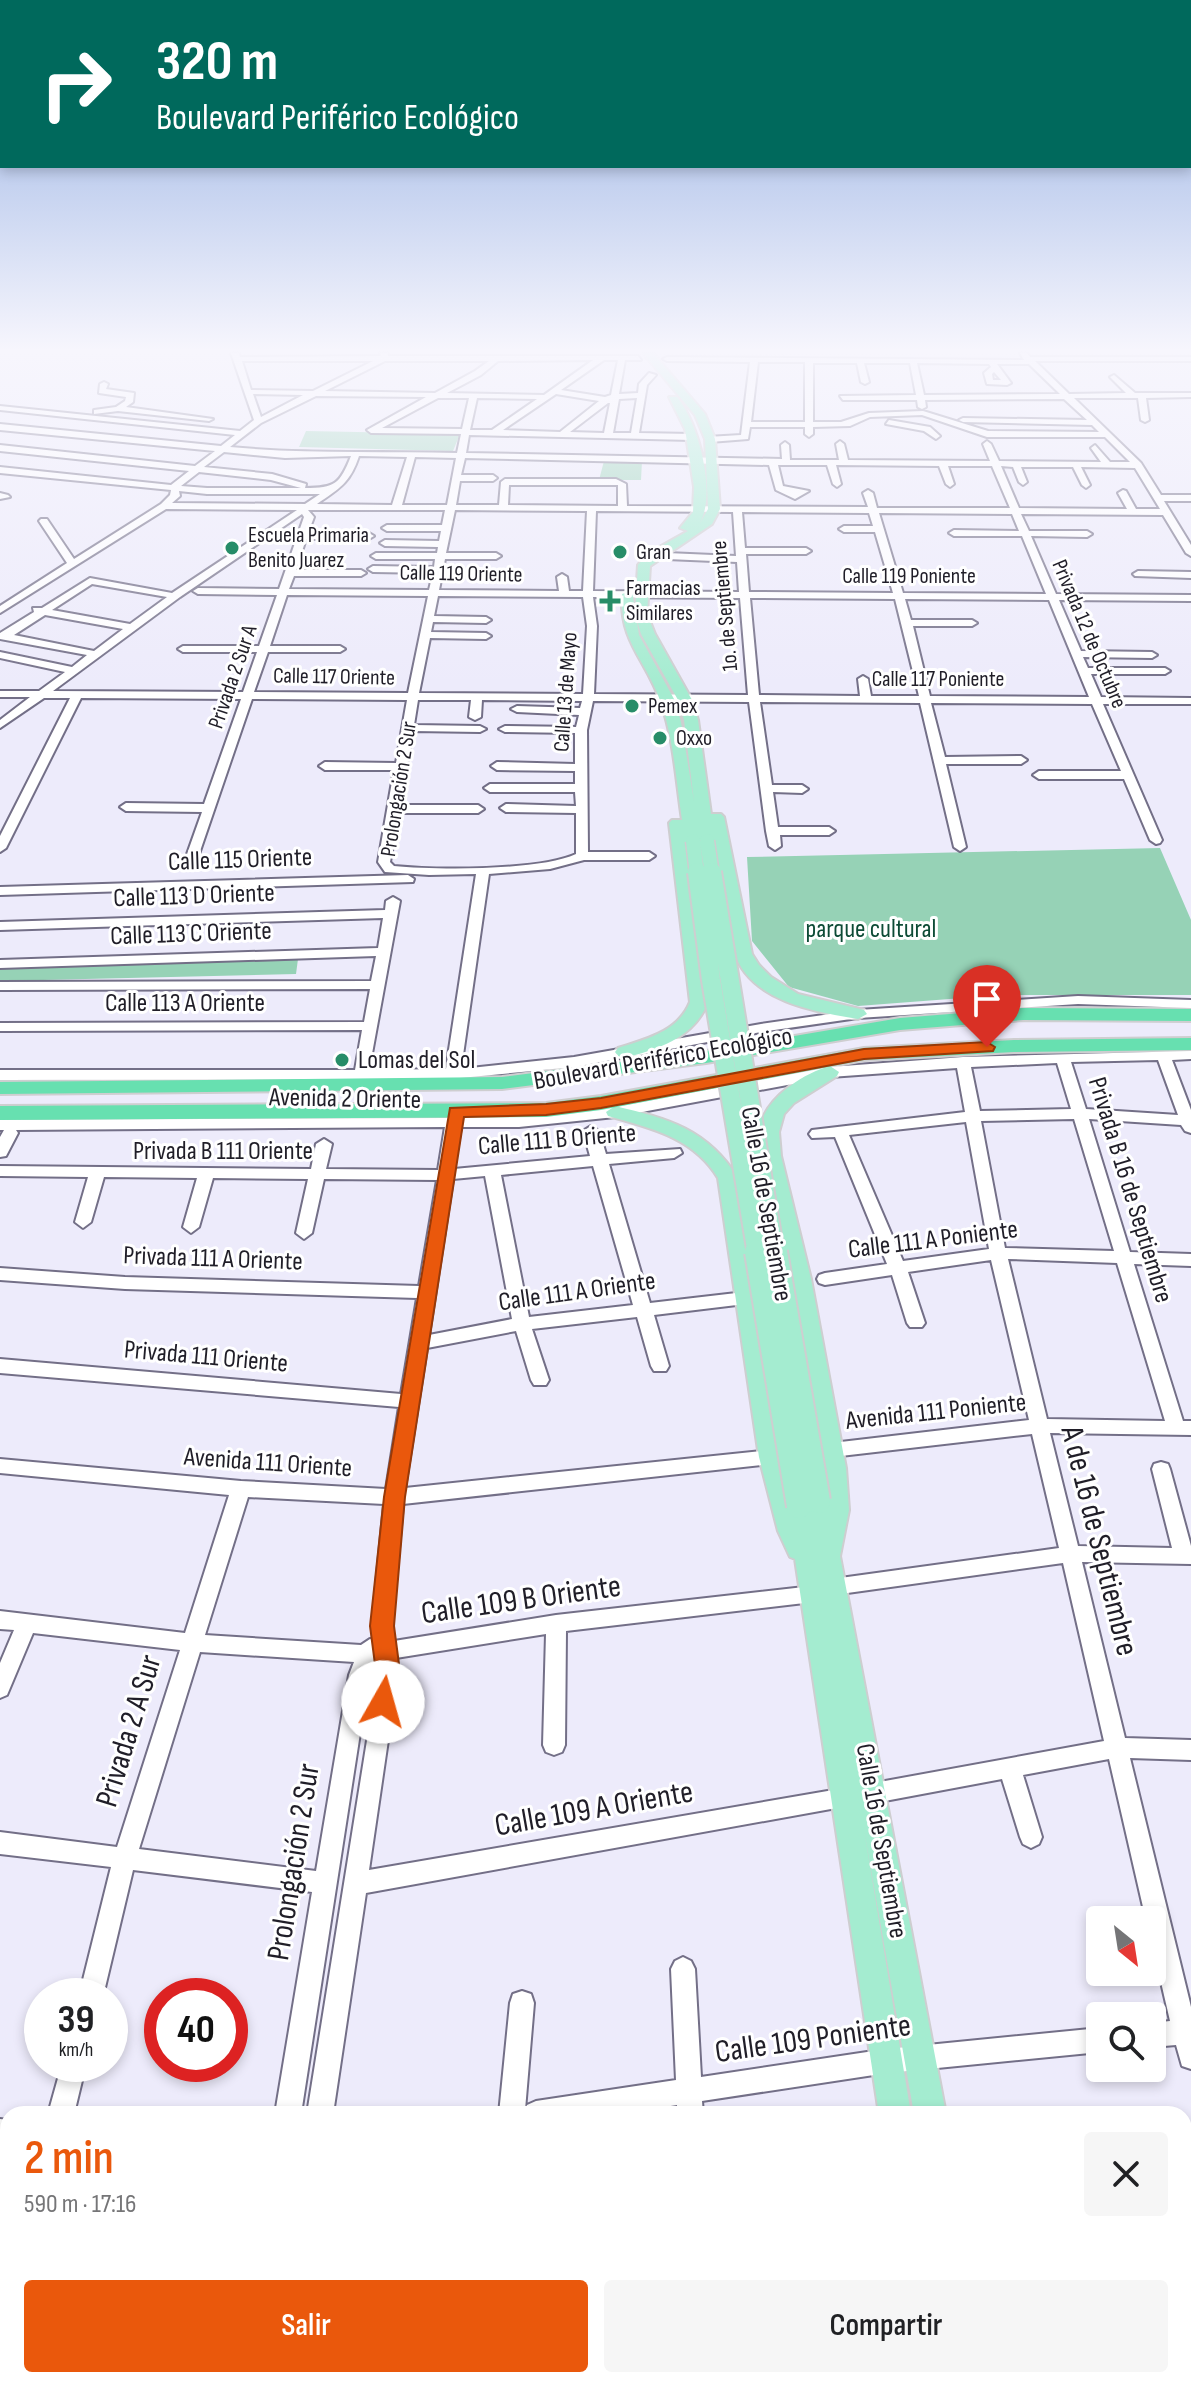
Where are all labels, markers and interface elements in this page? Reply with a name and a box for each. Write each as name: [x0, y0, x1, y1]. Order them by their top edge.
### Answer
text: 320 m: [156, 29, 278, 96]
icon: right: [24, 32, 128, 136]
text: Boulevard Periférico Ecológico: [156, 97, 519, 140]
place label: Escuela Primaria Benito Juarez: [248, 522, 369, 574]
marker: Escuela Primaria Benito Juarez: [223, 539, 241, 557]
place label: Gran: [636, 539, 671, 566]
street label: 1o. de Septiembre: [706, 540, 744, 672]
marker: Gran: [611, 543, 629, 561]
street label: Privada 12 de Octubre: [1046, 556, 1132, 712]
street label: Calle 119 Oriente: [399, 559, 523, 589]
street label: Calle 119 Poniente: [842, 563, 976, 590]
place label: Farmacias Similares: [626, 575, 701, 627]
marker: Farmacias Similares: [601, 592, 619, 610]
street label: Privada 2 Sur A: [203, 621, 264, 732]
street label: Calle 13 de Mayo: [548, 631, 584, 753]
street label: Calle 117 Oriente: [273, 662, 395, 692]
street label: Calle 117 Poniente: [872, 666, 1004, 693]
place label: Pemex: [648, 693, 698, 720]
marker: Pemex: [623, 697, 641, 715]
street label: Prolongación 2 Sur: [375, 720, 423, 858]
place label: Oxxo: [676, 725, 712, 752]
marker: Oxxo: [651, 729, 669, 747]
street label: Calle 115 Oriente: [167, 842, 313, 878]
street label: Calle 113 D Oriente: [113, 878, 275, 914]
park label: parque cultural: [806, 914, 936, 945]
street label: Calle 113 C Oriente: [110, 916, 272, 952]
pin: [953, 965, 1021, 1047]
icon: arrive: [965, 977, 1009, 1021]
street label: Calle 113 A Oriente: [105, 988, 265, 1019]
street label: Boulevard Periférico Ecológico: [531, 1021, 795, 1097]
place label: Lomas del Sol: [358, 1045, 475, 1076]
marker: Lomas del Sol: [333, 1051, 351, 1069]
street label: Privada B 16 de Septiembre: [1081, 1073, 1179, 1307]
street label: Avenida 2 Oriente: [268, 1082, 421, 1116]
street label: Calle 16 de Septiembre: [734, 1104, 798, 1304]
street label: Calle 111 B Oriente: [477, 1118, 637, 1162]
street label: Privada B 111 Oriente: [133, 1136, 313, 1167]
street label: Calle 111 A Poniente: [846, 1214, 1020, 1266]
street label: Privada 111 A Oriente: [123, 1240, 303, 1278]
street label: Calle 111 A Oriente: [497, 1266, 657, 1318]
street label: Privada 111 Oriente: [123, 1334, 289, 1380]
street label: Avenida 111 Poniente: [843, 1387, 1028, 1437]
street label: A de 16 de Septiembre: [1051, 1421, 1146, 1660]
street label: Avenida 111 Oriente: [182, 1442, 353, 1484]
street label: Calle 109 B Oriente: [419, 1567, 623, 1633]
street label: Privada 2 A Sur: [87, 1650, 171, 1812]
position arrow: [341, 1660, 425, 1744]
street label: Calle 16 de Septiembre: [849, 1741, 913, 1941]
street label: Prolongación 2 Sur: [259, 1761, 329, 1963]
street label: Calle 109 A Oriente: [492, 1772, 696, 1846]
north arrow: [1086, 1906, 1166, 1986]
map controls: [1086, 1906, 1166, 2082]
speed limit sign: 40: [144, 1978, 248, 2082]
text: 39: [58, 1996, 94, 2044]
button: search: [1086, 2002, 1166, 2082]
street label: Calle 109 Poniente: [713, 2006, 913, 2072]
text: km/h: [59, 2038, 93, 2062]
text: 2 min: [24, 2130, 114, 2187]
button: close: [1084, 2132, 1168, 2216]
text: 590 m · 17:16: [24, 2189, 136, 2220]
button: Salir: [24, 2280, 588, 2372]
button: Compartir: [604, 2280, 1168, 2372]

